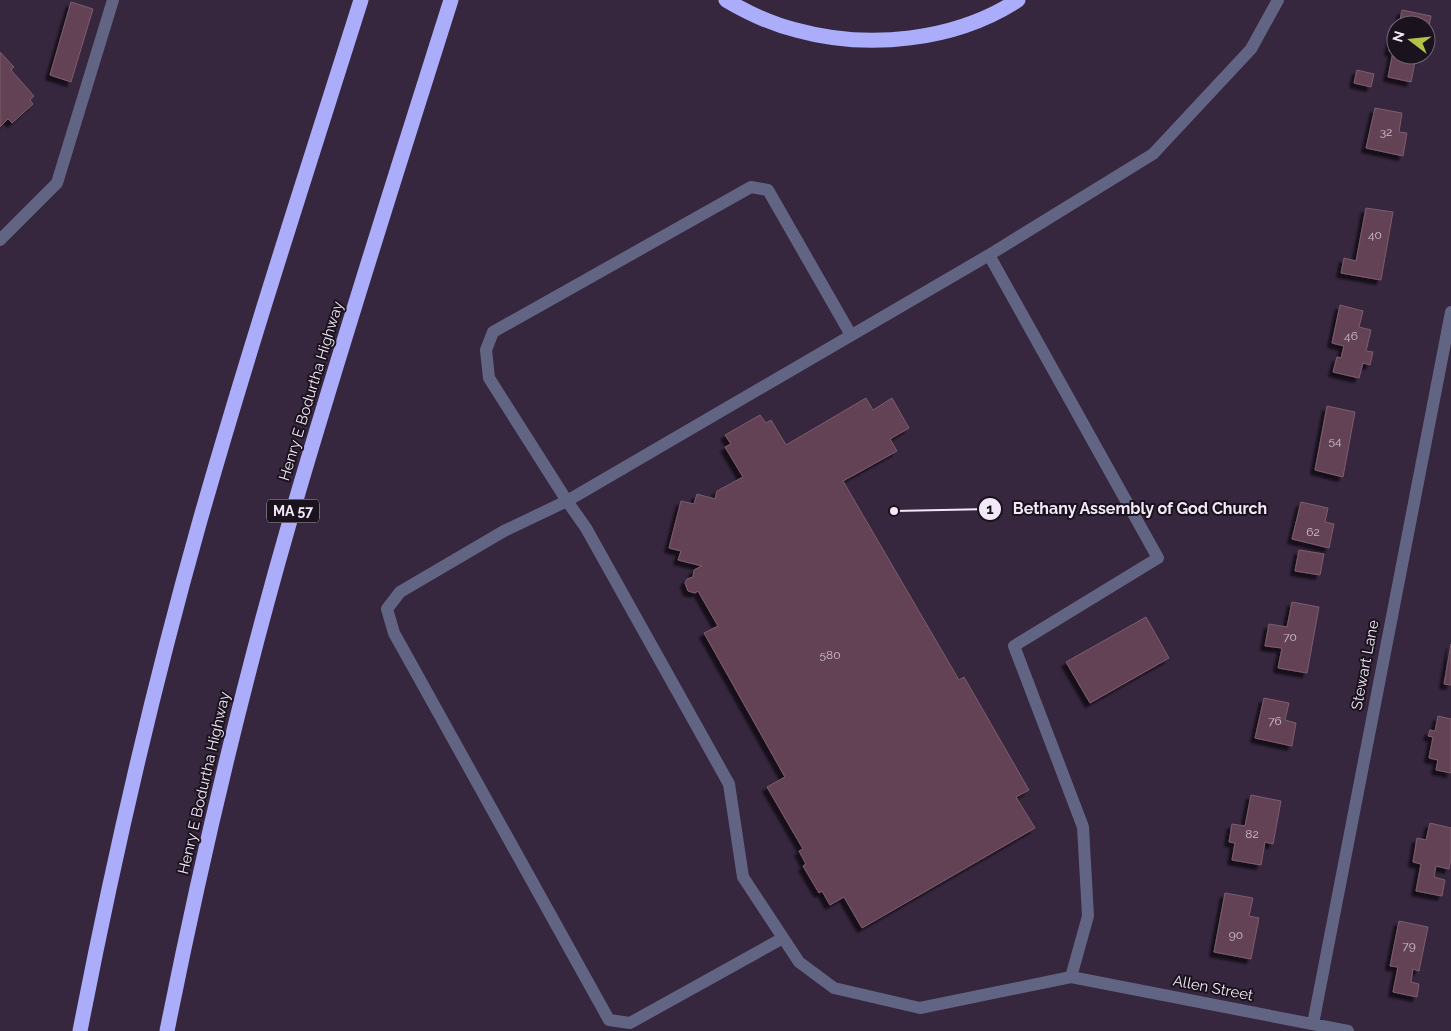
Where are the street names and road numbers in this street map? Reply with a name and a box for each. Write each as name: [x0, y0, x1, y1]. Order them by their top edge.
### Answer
street label: Henry E Bodurtha Highway: [275, 299, 347, 483]
road number: MA 57: [267, 500, 319, 522]
street label: Stewart Lane: [1347, 618, 1383, 711]
street label: Henry E Bodurtha Highway: [174, 690, 234, 876]
street label: Allen Street: [1171, 971, 1255, 1005]

